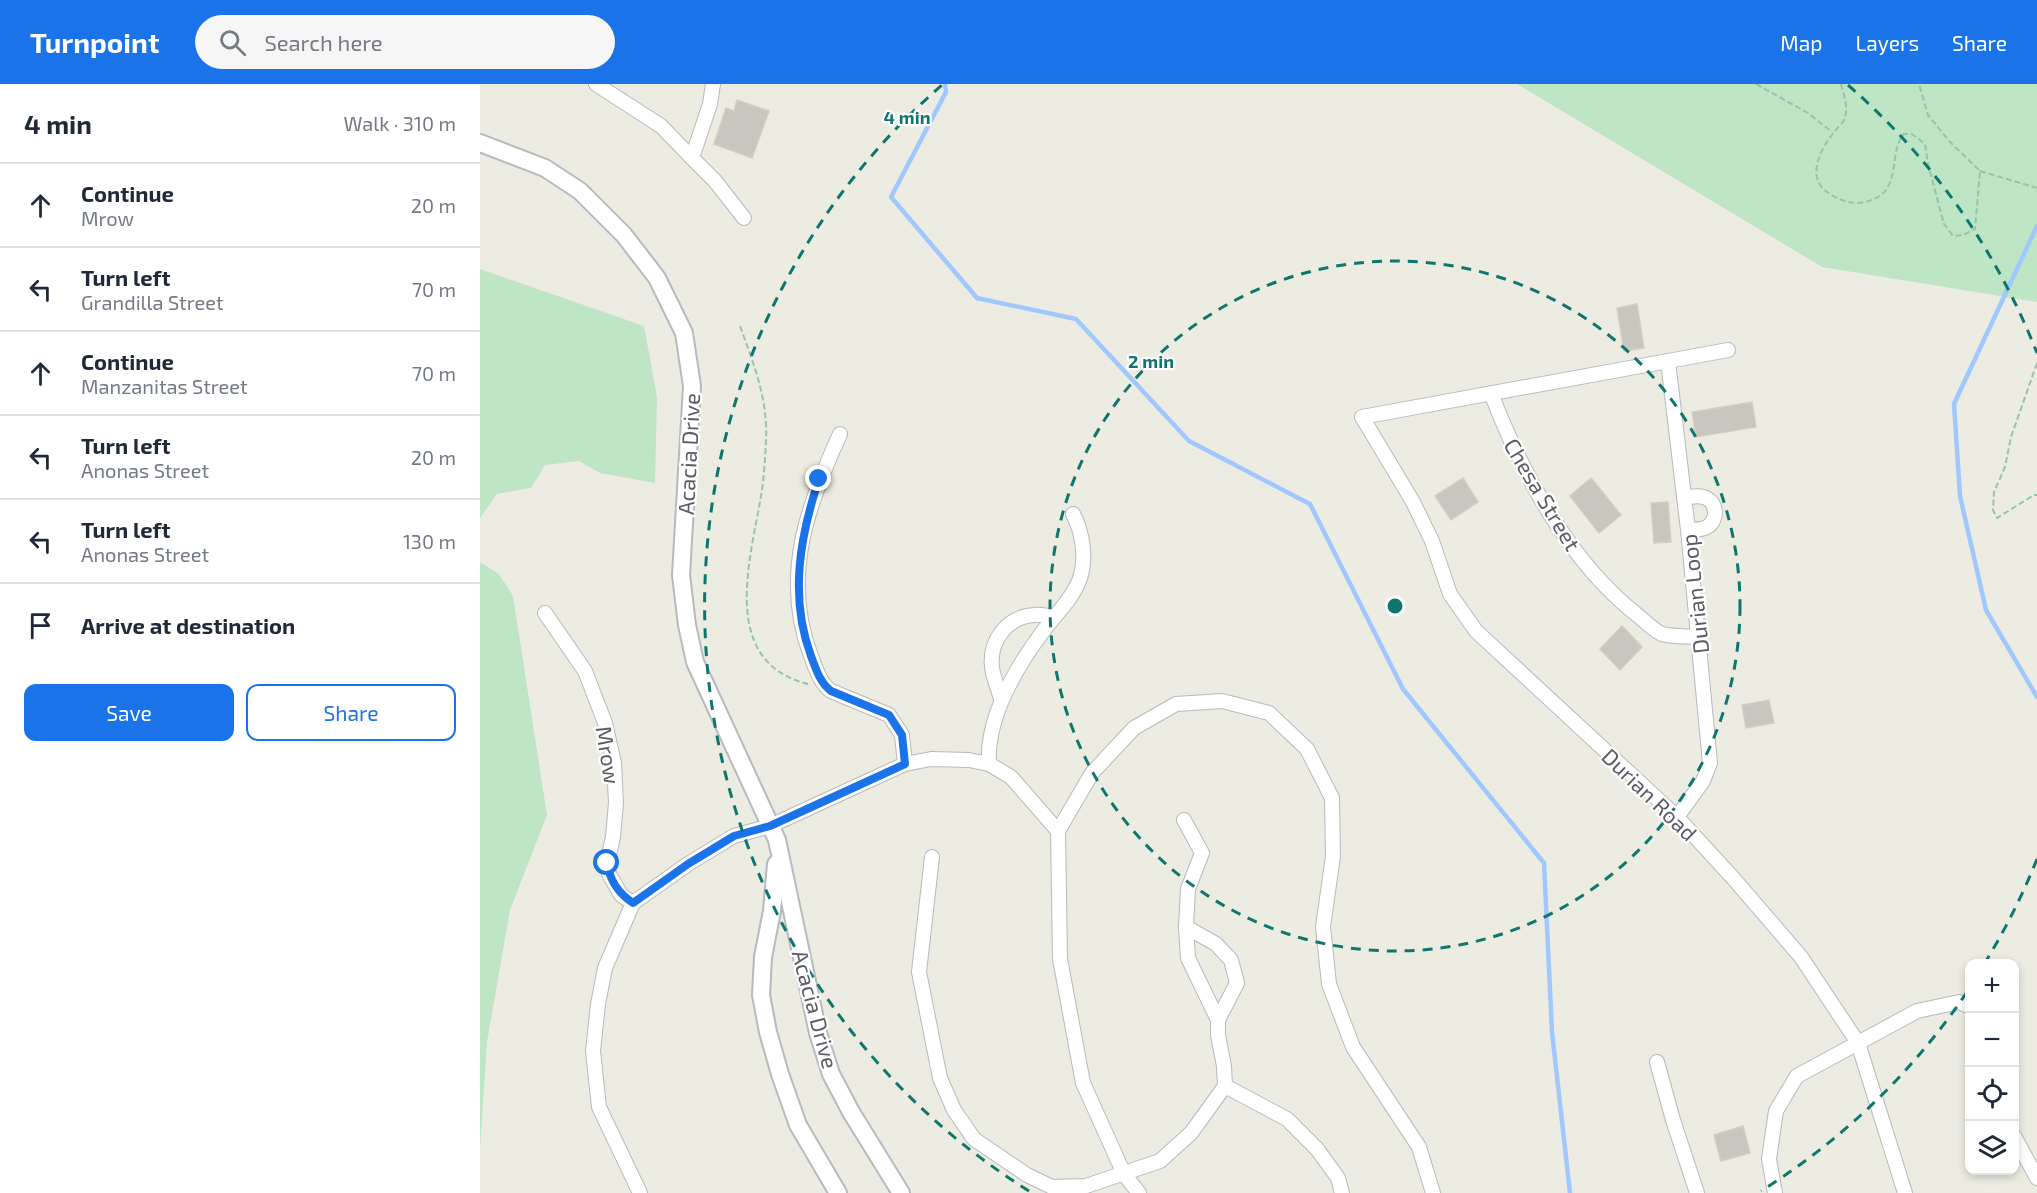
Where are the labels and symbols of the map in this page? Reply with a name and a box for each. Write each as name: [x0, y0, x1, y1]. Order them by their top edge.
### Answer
text: 4 min: [884, 106, 931, 128]
text: 2 min: [1128, 350, 1174, 372]
street label: Acacia Drive: [672, 392, 704, 516]
street label: Chesa Street: [1499, 433, 1587, 555]
route end: [805, 465, 831, 491]
street label: Durian Loop: [1675, 533, 1713, 655]
centre of rings: [1385, 596, 1405, 616]
street label: Mrow: [592, 724, 626, 786]
street label: Durian Road: [1597, 742, 1703, 846]
route start: [593, 849, 619, 875]
street label: Acacia Drive: [788, 947, 844, 1071]

